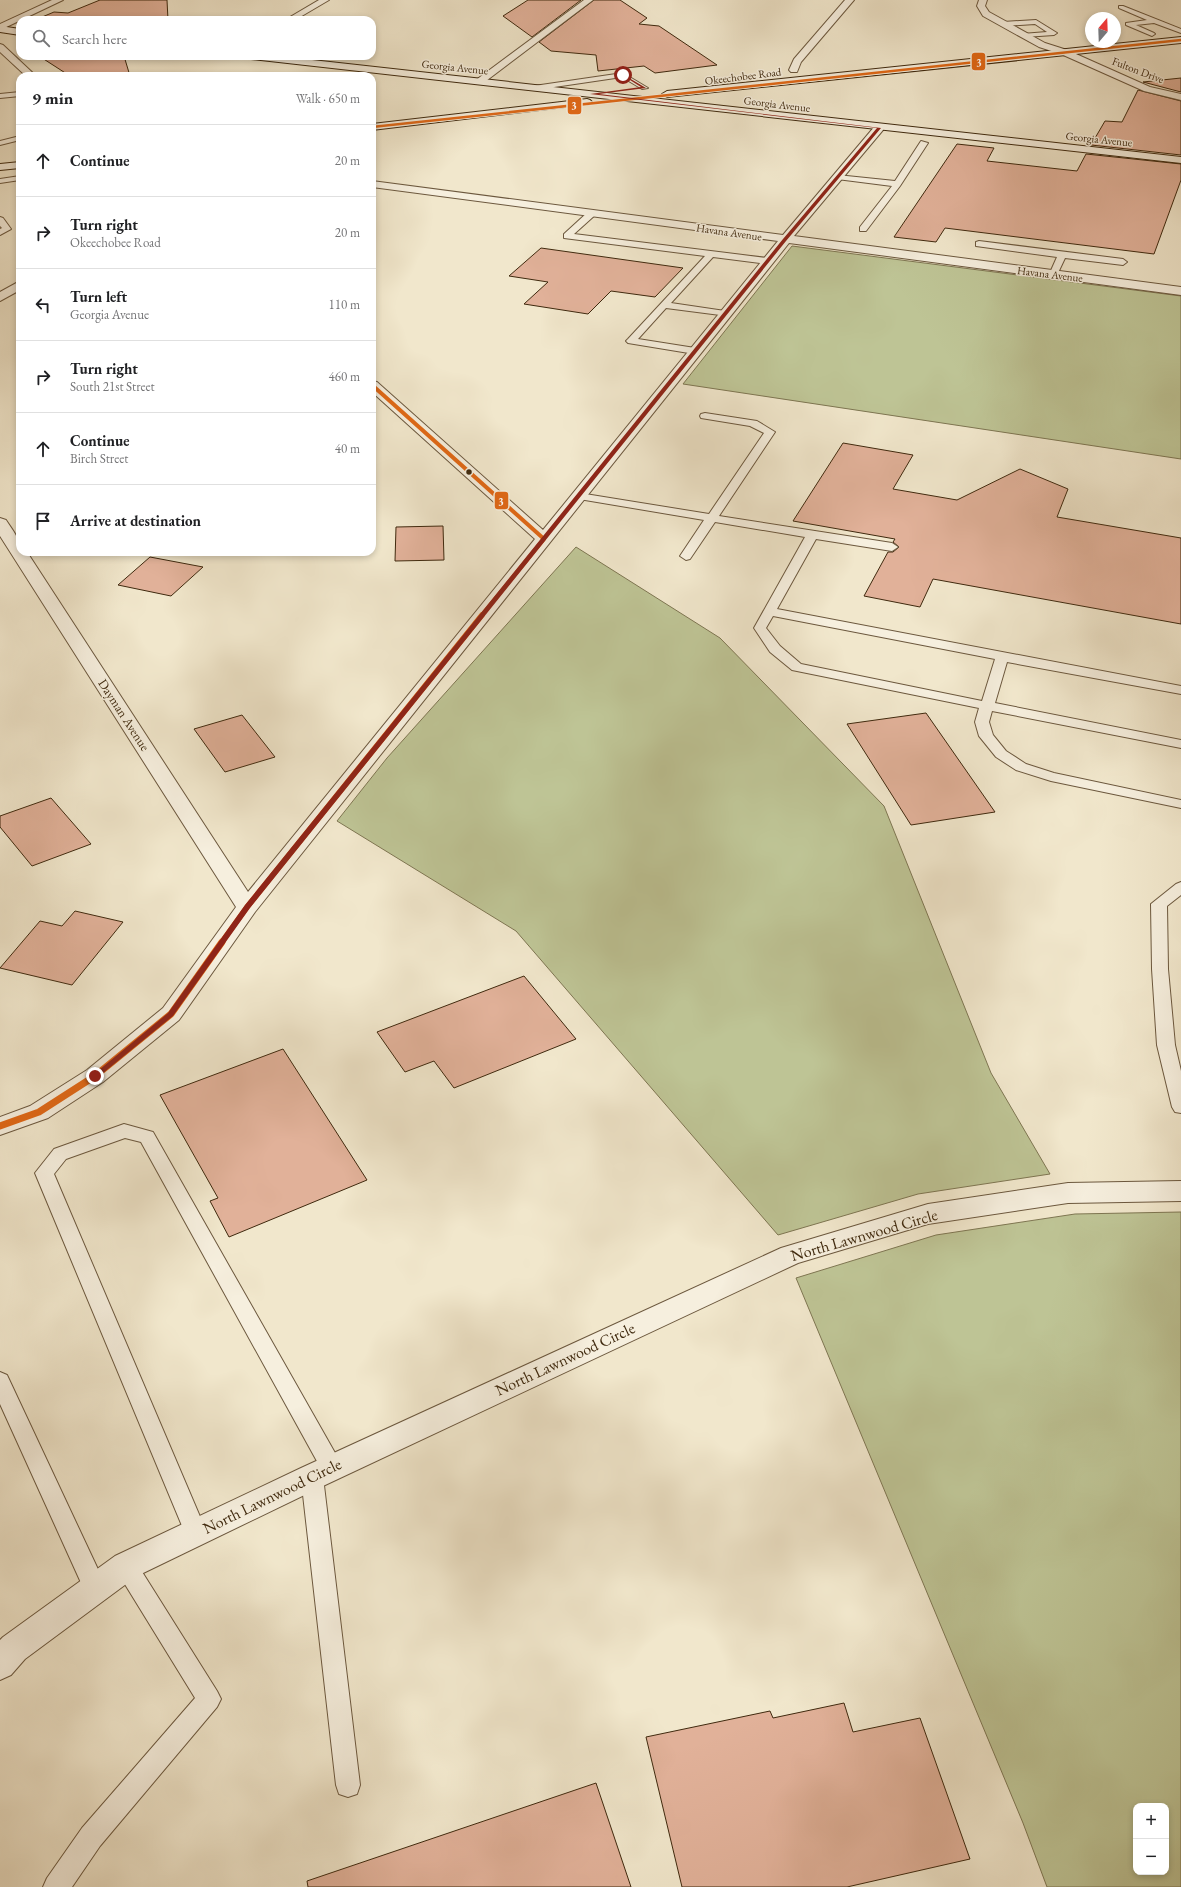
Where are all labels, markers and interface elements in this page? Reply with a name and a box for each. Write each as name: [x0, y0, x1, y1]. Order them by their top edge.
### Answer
north arrow: [1085, 12, 1121, 48]
search box: [16, 16, 376, 60]
icon: search: [30, 27, 52, 49]
text: Search here: [62, 29, 127, 48]
line badge: 3: [971, 52, 986, 71]
street label: Fulton Drive: [1110, 54, 1167, 87]
text: 3: [976, 55, 982, 69]
street label: Georgia Avenue: [421, 57, 490, 78]
street label: Okeechobee Road: [704, 64, 782, 88]
route start: [614, 66, 632, 84]
text: 9 min: [32, 87, 73, 109]
text: Walk · 650 m: [296, 90, 360, 107]
street label: Georgia Avenue: [743, 93, 812, 115]
line badge: 3: [567, 96, 582, 115]
text: 3: [571, 98, 577, 112]
street label: Georgia Avenue: [1065, 129, 1134, 150]
icon: ahead: [32, 150, 54, 172]
text: Continue: [70, 151, 130, 170]
text: 20 m: [335, 152, 360, 169]
text: Turn right: [70, 215, 138, 234]
street label: Havana Avenue: [695, 220, 763, 244]
icon: right: [32, 222, 54, 244]
text: 20 m: [335, 224, 360, 241]
text: Okeechobee Road: [70, 234, 161, 251]
street label: Havana Avenue: [1016, 263, 1084, 285]
text: Turn left: [70, 287, 127, 306]
icon: left: [32, 294, 54, 316]
text: 110 m: [329, 296, 360, 313]
text: Georgia Avenue: [70, 306, 149, 323]
text: Turn right: [70, 359, 138, 378]
icon: right: [32, 366, 54, 388]
text: 460 m: [329, 368, 360, 385]
text: South 21st Street: [70, 378, 155, 395]
text: Continue: [70, 431, 130, 450]
icon: ahead: [32, 438, 54, 460]
text: 40 m: [335, 440, 360, 457]
text: Birch Street: [70, 450, 128, 467]
unlabelled marker: [464, 467, 474, 477]
line badge: 3: [494, 491, 509, 510]
text: 3: [498, 494, 504, 508]
icon: arrive: [32, 510, 54, 532]
text: Arrive at destination: [70, 511, 201, 530]
street label: Dayman Avenue: [94, 676, 154, 754]
route end: [86, 1067, 104, 1085]
street label: North Lawnwood Circle: [788, 1204, 940, 1266]
street label: North Lawnwood Circle: [492, 1317, 638, 1401]
street label: North Lawnwood Circle: [199, 1453, 345, 1539]
map controls: [1133, 1803, 1169, 1875]
button: +: [1133, 1803, 1169, 1839]
button: −: [1133, 1839, 1169, 1875]

